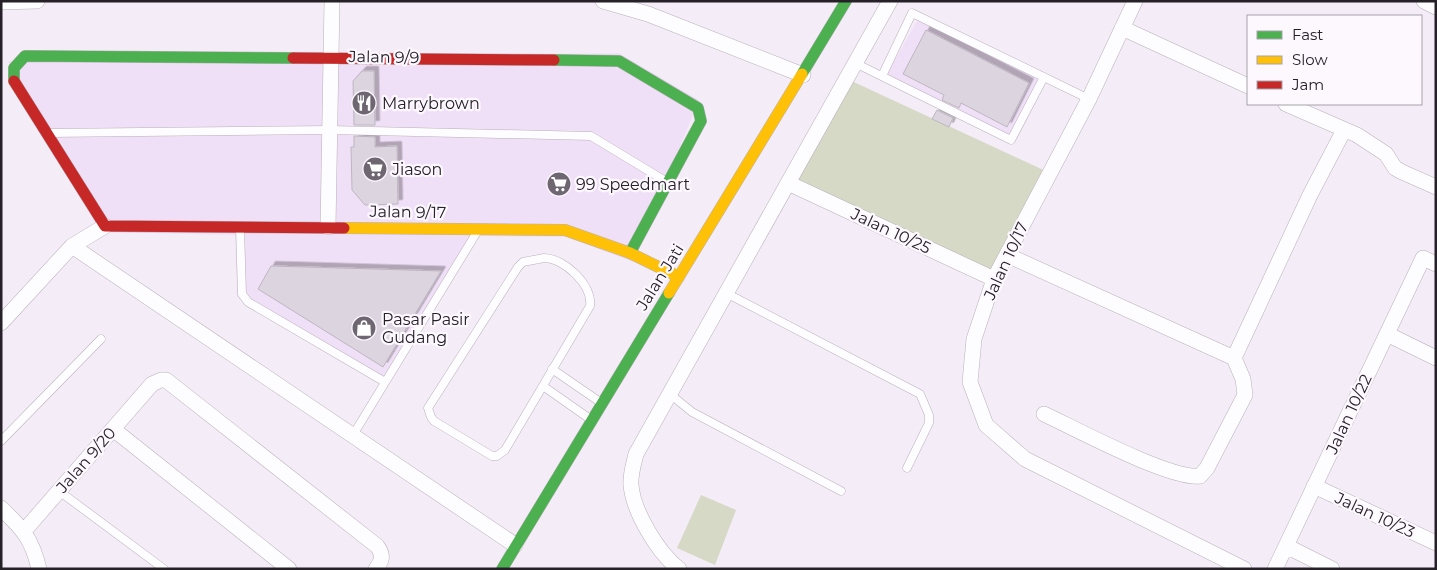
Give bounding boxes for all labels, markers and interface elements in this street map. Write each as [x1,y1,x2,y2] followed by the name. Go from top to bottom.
[1247,15,1422,105] legend
[1292,25,1323,44] text: Fast
[347,47,420,67] street label: Jalan 9/9
[1292,50,1328,69] text: Slow
[1291,75,1324,94] text: Jam
[351,90,377,116] restaurant icon: Marrybrown
[382,94,480,113] place label: Marrybrown
[362,156,388,182] supermarket icon: Jiason
[391,160,442,179] place label: Jiason
[546,171,572,197] supermarket icon: 99 Speedmart
[576,175,691,194] place label: 99 Speedmart
[368,202,447,222] street label: Jalan 9/17
[847,204,934,258] street label: Jalan 10/25
[979,219,1032,304] street label: Jalan 10/17
[632,240,688,314] street label: Jalan Jati
[382,310,470,347] place label: Pasar Pasir Gudang
[351,315,377,341] shop icon: Pasar Pasir Gudang
[1322,371,1376,458] street label: Jalan 10/22
[52,423,120,497] street label: Jalan 9/20
[1331,488,1418,542] street label: Jalan 10/23

